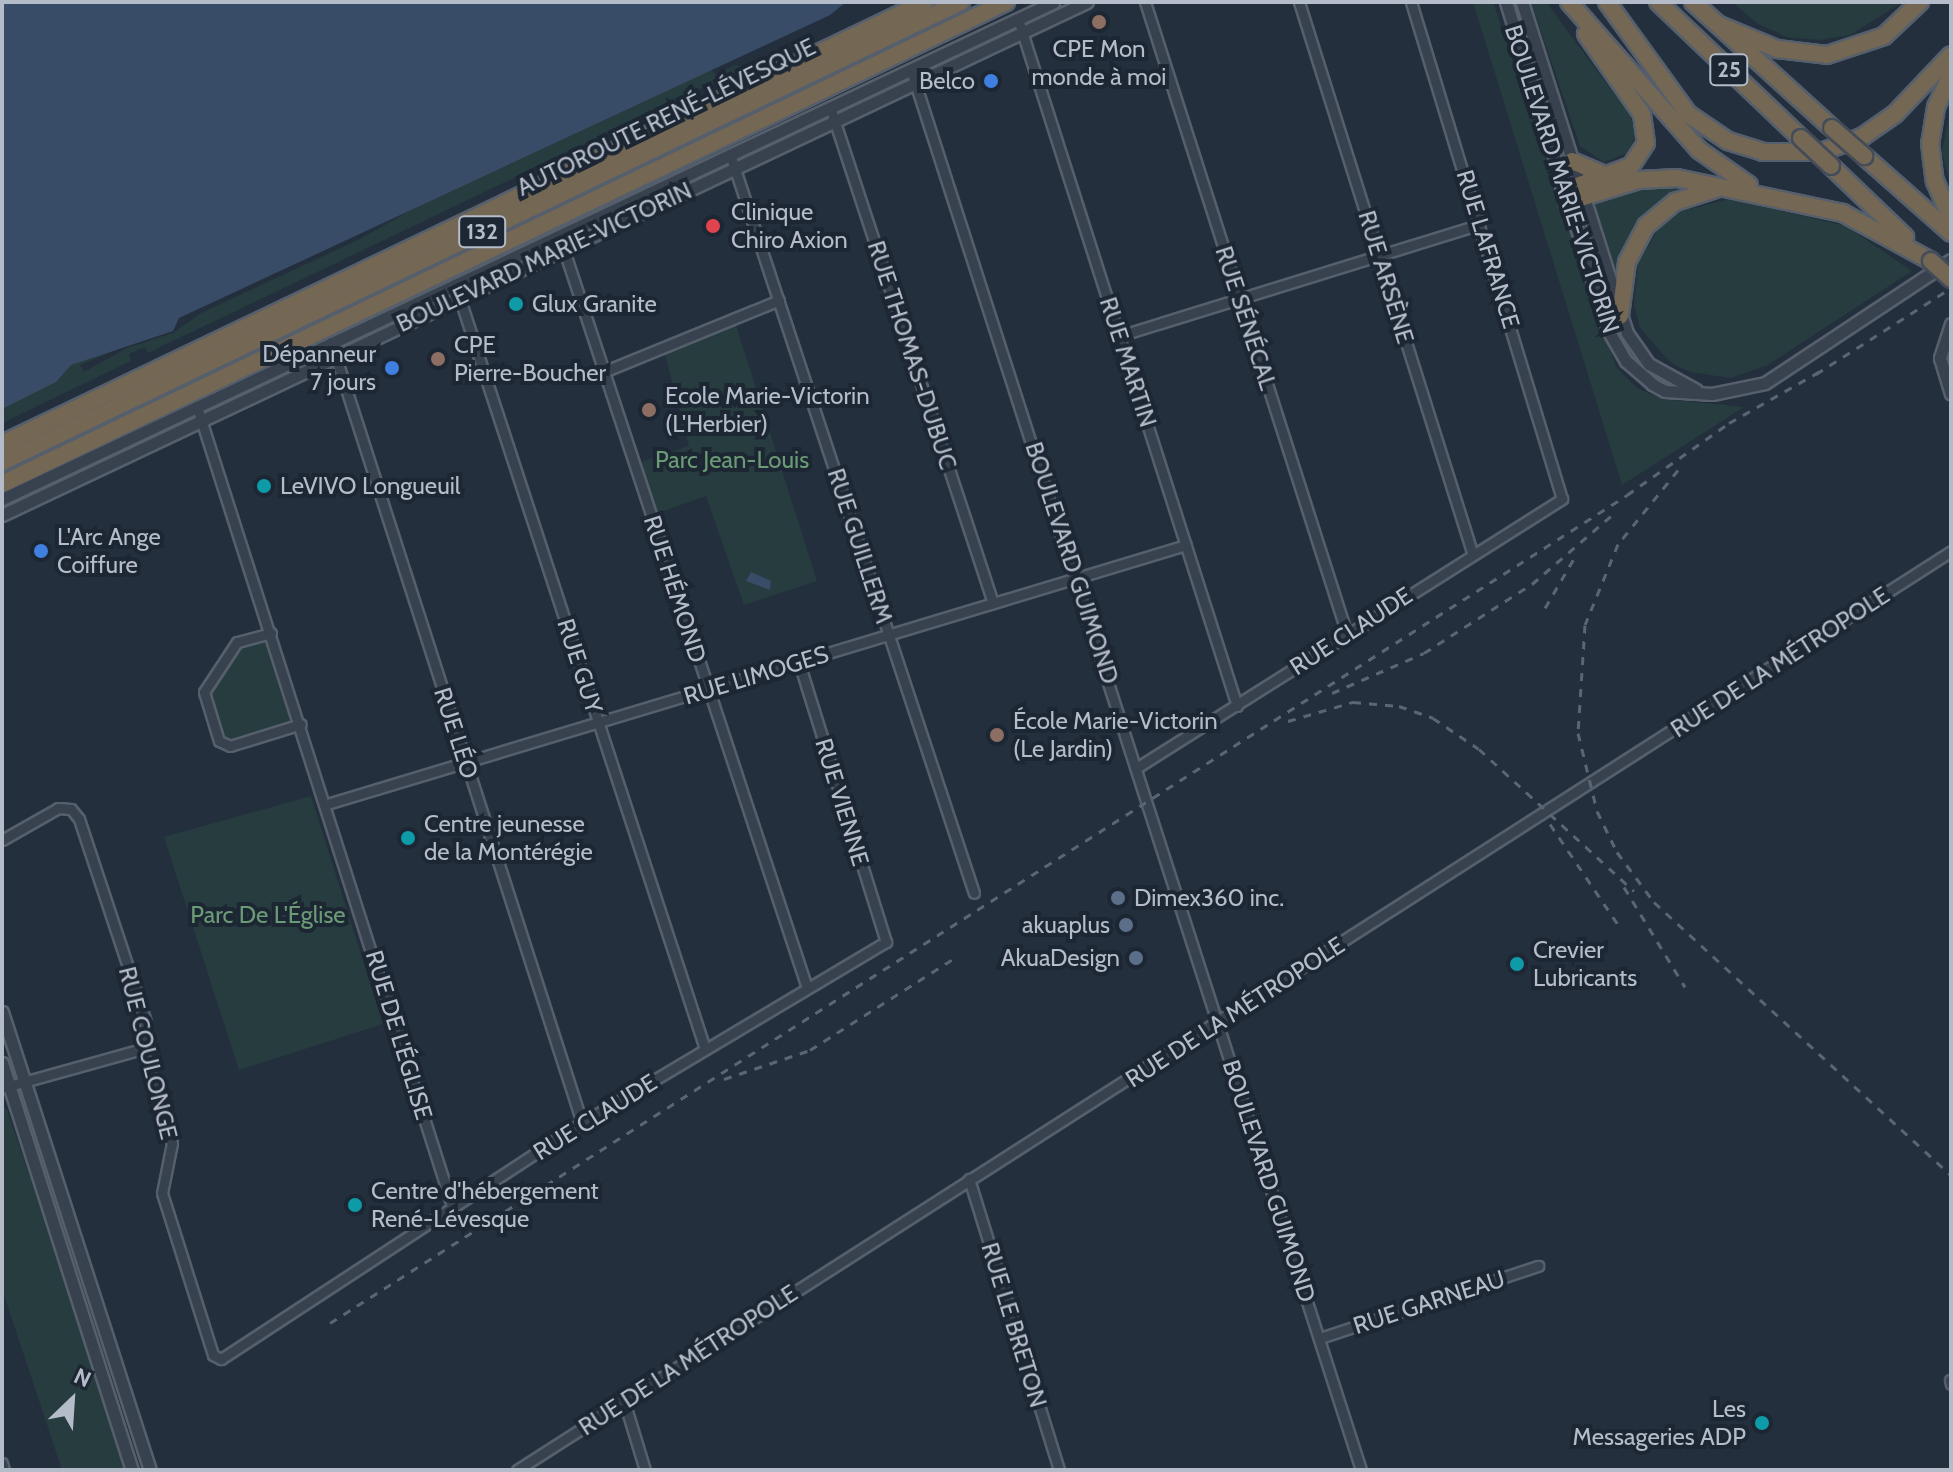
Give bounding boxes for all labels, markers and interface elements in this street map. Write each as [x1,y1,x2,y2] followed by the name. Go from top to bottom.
[1090,13,1108,31] marker: CPE Mon monde à moi
[1498,21,1626,337] street label: BOULEVARD MARIE-VICTORIN
[512,32,820,202] street label: AUTOROUTE RENÉ-LÉVESQUE
[1032,35,1166,91] place label: CPE Mon monde à moi
[1709,52,1749,88] road number: 25
[919,67,975,95] place label: Belco
[982,72,1000,90] marker: Belco
[1450,166,1526,332] street label: RUE LAFRANCE
[392,176,696,338] street label: BOULEVARD MARIE-VICTORIN
[731,198,848,254] place label: Clinique Chiro Axion
[1352,207,1420,347] street label: RUE ARSÈNE
[458,214,506,250] road number: 132
[702,215,724,237] marker: Clinique Chiro Axion
[861,237,963,473] street label: RUE THOMAS-DUBUC
[1209,243,1283,393] street label: RUE SÉNÉCAL
[532,290,657,318] place label: Glux Granite
[1093,293,1163,431] street label: RUE MARTIN
[507,295,525,313] marker: Glux Granite
[454,331,606,387] place label: CPE Pierre-Boucher
[262,340,376,396] place label: Dépanneur 7 jours
[429,350,447,368] marker: CPE Pierre-Boucher
[383,359,401,377] marker: Dépanneur 7 jours
[665,382,870,438] place label: Ecole Marie-Victorin (L'Herbier)
[640,401,658,419] marker: Ecole Marie-Victorin (L'Herbier)
[1019,438,1125,688] street label: BOULEVARD GUIMOND
[655,446,809,474] park label: Parc Jean-Louis
[821,465,899,627] street label: RUE GUILLERM
[280,472,460,500] place label: LeVIVO Longueuil
[255,477,273,495] marker: LeVIVO Longueuil
[638,512,712,666] street label: RUE HÉMOND
[57,523,161,579] place label: L'Arc Ange Coiffure
[32,542,50,560] marker: L'Arc Ange Coiffure
[1285,581,1417,681] street label: RUE CLAUDE
[1665,581,1895,743] street label: RUE DE LA MÉTROPOLE
[551,615,609,717] street label: RUE GUY
[680,639,832,711] street label: RUE LIMOGES
[428,684,484,782] street label: RUE LÉO
[1013,707,1218,763] place label: École Marie-Victorin (Le Jardin)
[988,726,1006,744] marker: École Marie-Victorin (Le Jardin)
[809,735,875,869] street label: RUE VIENNE
[424,810,593,866] place label: Centre jeunesse de la Montérégie
[399,829,417,847] marker: Centre jeunesse de la Montérégie
[1134,884,1284,912] place label: Dimex360 inc.
[1109,889,1127,907] marker: Dimex360 inc.
[190,901,346,929] park label: Parc De L'Église
[1022,911,1110,939] place label: akuaplus
[1117,916,1135,934] marker: akuaplus
[1120,931,1350,1093] street label: RUE DE LA MÉTROPOLE
[1533,936,1637,992] place label: Crevier Lubricants
[1001,944,1120,972] place label: AkuaDesign
[360,947,438,1123] street label: RUE DE L'ÉGLISE
[1127,949,1145,967] marker: AkuaDesign
[1508,955,1526,973] marker: Crevier Lubricants
[113,964,183,1142] street label: RUE COULONGE
[1216,1056,1322,1306] street label: BOULEVARD GUIMOND
[528,1068,662,1166] street label: RUE CLAUDE
[371,1177,599,1233] place label: Centre d'hébergement René-Lévesque
[346,1196,364,1214] marker: Centre d'hébergement René-Lévesque
[975,1239,1053,1411] street label: RUE LE BRETON
[1349,1264,1509,1340] street label: RUE GARNEAU
[573,1279,803,1441] street label: RUE DE LA MÉTROPOLE
[32,1360,112,1440] north arrow
[70,1362,95,1393] text: N
[1573,1395,1746,1451] place label: Les Messageries ADP
[1753,1414,1771,1432] marker: Les Messageries ADP

